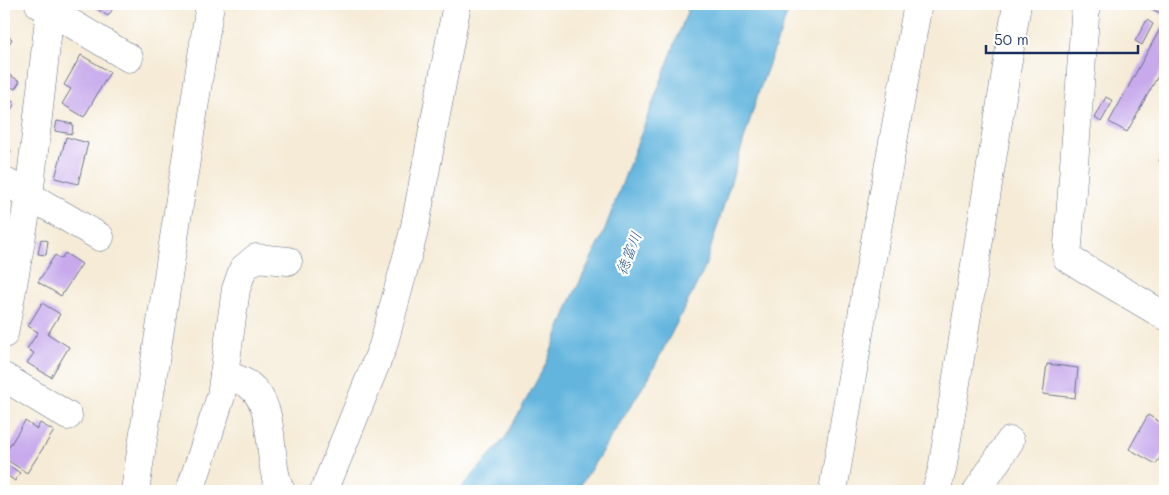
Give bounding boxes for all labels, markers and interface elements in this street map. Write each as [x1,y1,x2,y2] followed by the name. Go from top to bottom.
[986,22,1139,54] scale bar
[994,29,1029,49] text: 50 m
[610,228,646,278] water label: 徳富川

